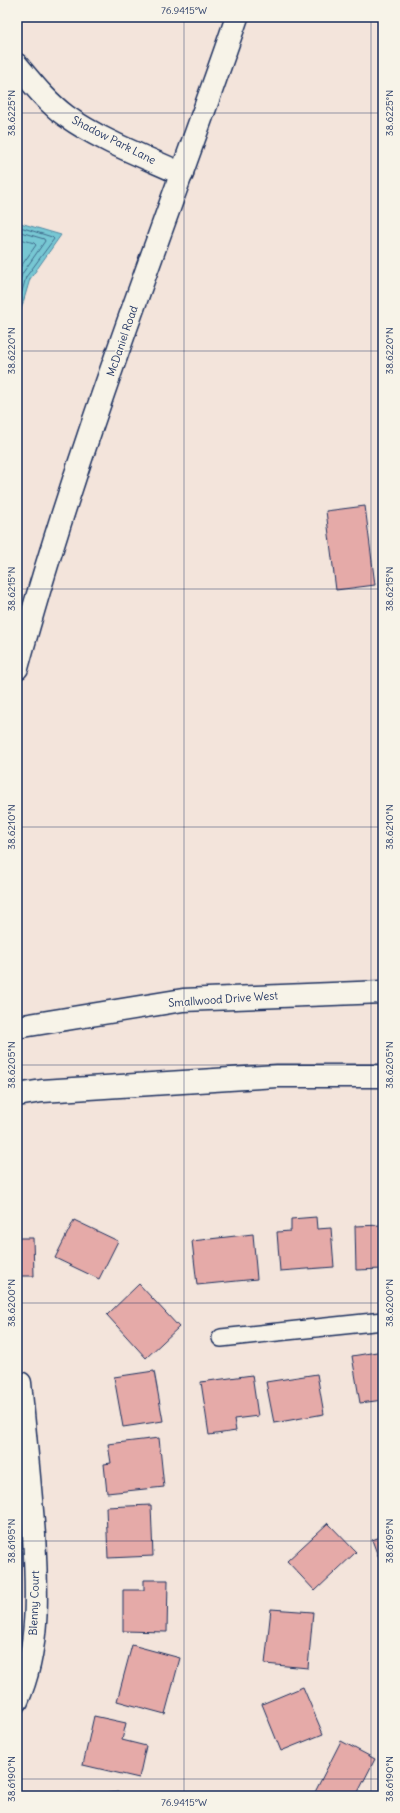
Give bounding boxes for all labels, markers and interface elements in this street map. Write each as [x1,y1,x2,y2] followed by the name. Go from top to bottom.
[161,4,207,17] text: 76.9415°W
[5,90,18,136] text: 38.6225°N
[383,90,396,136] text: 38.6225°N
[70,113,158,167] street label: Shadow Park Lane
[103,303,141,378] street label: McDaniel Road
[5,327,18,375] text: 38.6220°N
[383,327,396,375] text: 38.6220°N
[5,567,18,611] text: 38.6215°N
[383,567,396,611] text: 38.6215°N
[5,804,18,850] text: 38.6210°N
[383,804,396,850] text: 38.6210°N
[168,988,279,1010] street label: Smallwood Drive West
[5,1041,18,1089] text: 38.6205°N
[383,1041,396,1089] text: 38.6205°N
[5,1279,18,1327] text: 38.6200°N
[383,1279,396,1327] text: 38.6200°N
[5,1519,18,1564] text: 38.6195°N
[383,1519,396,1564] text: 38.6195°N
[26,1570,42,1636] street label: Blenny Court
[5,1756,18,1802] text: 38.6190°N
[383,1756,396,1802] text: 38.6190°N
[161,1796,207,1809] text: 76.9415°W

